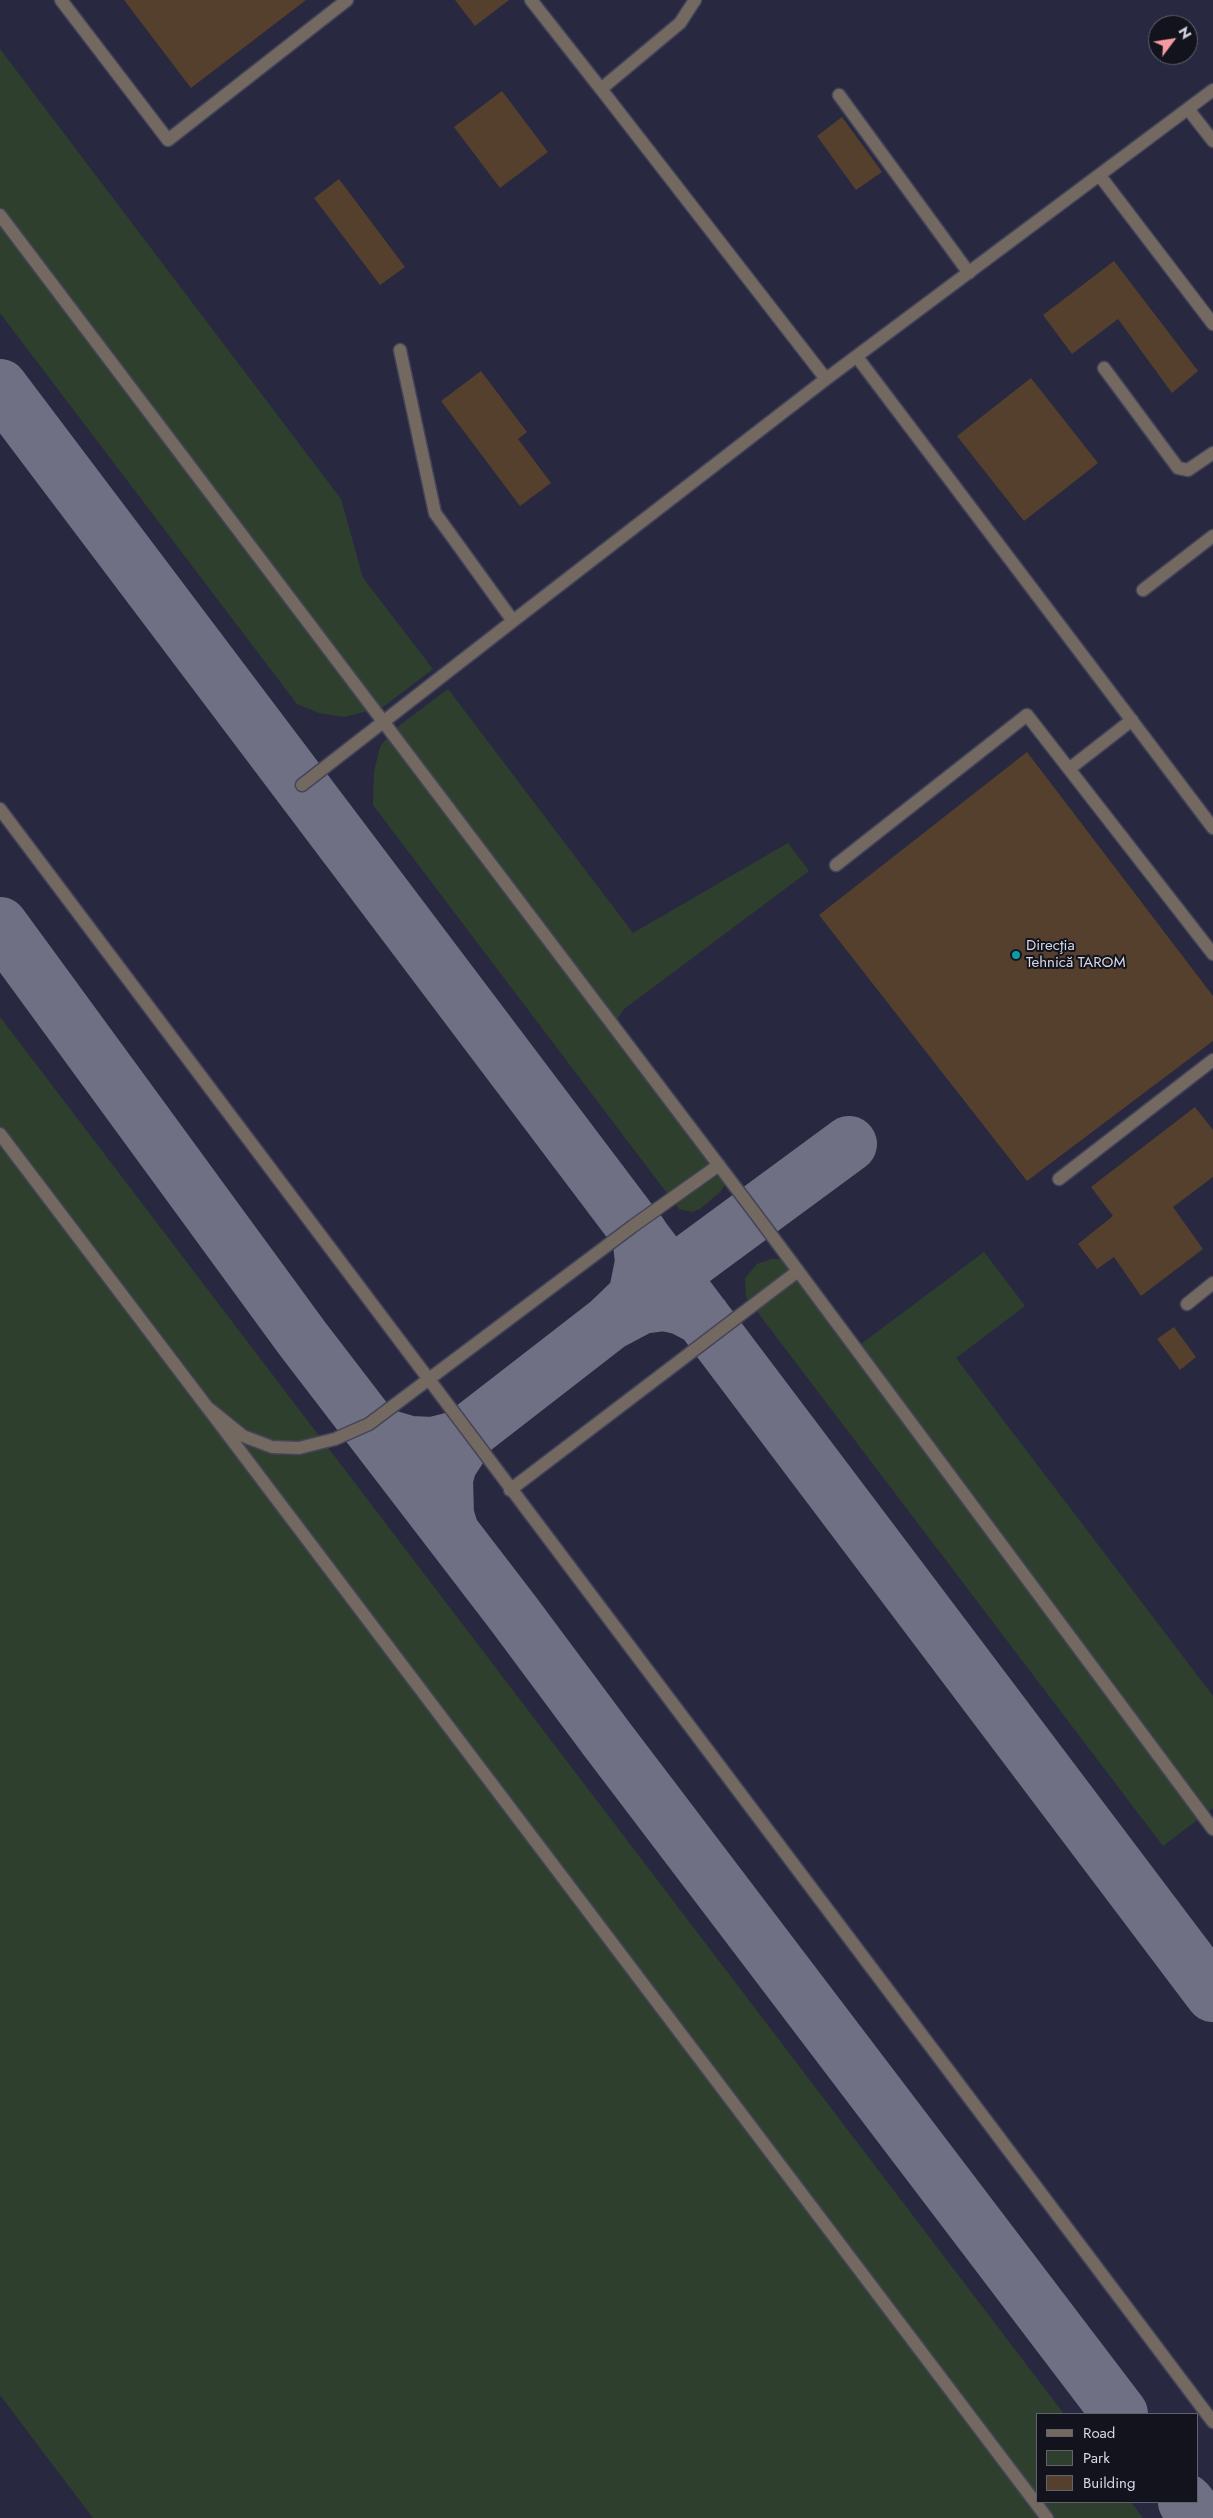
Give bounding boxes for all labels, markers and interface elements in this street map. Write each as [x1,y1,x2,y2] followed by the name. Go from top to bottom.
[1148,15,1198,65] north arrow
[1174,23,1196,43] text: N
[1026,937,1126,972] place label: Direcţia Tehnică TAROM
[1010,949,1022,961] marker: Direcţia Tehnică TAROM
[1036,2413,1198,2503] legend
[1083,2422,1115,2444] text: Road
[1083,2447,1110,2469] text: Park
[1083,2472,1135,2494] text: Building

